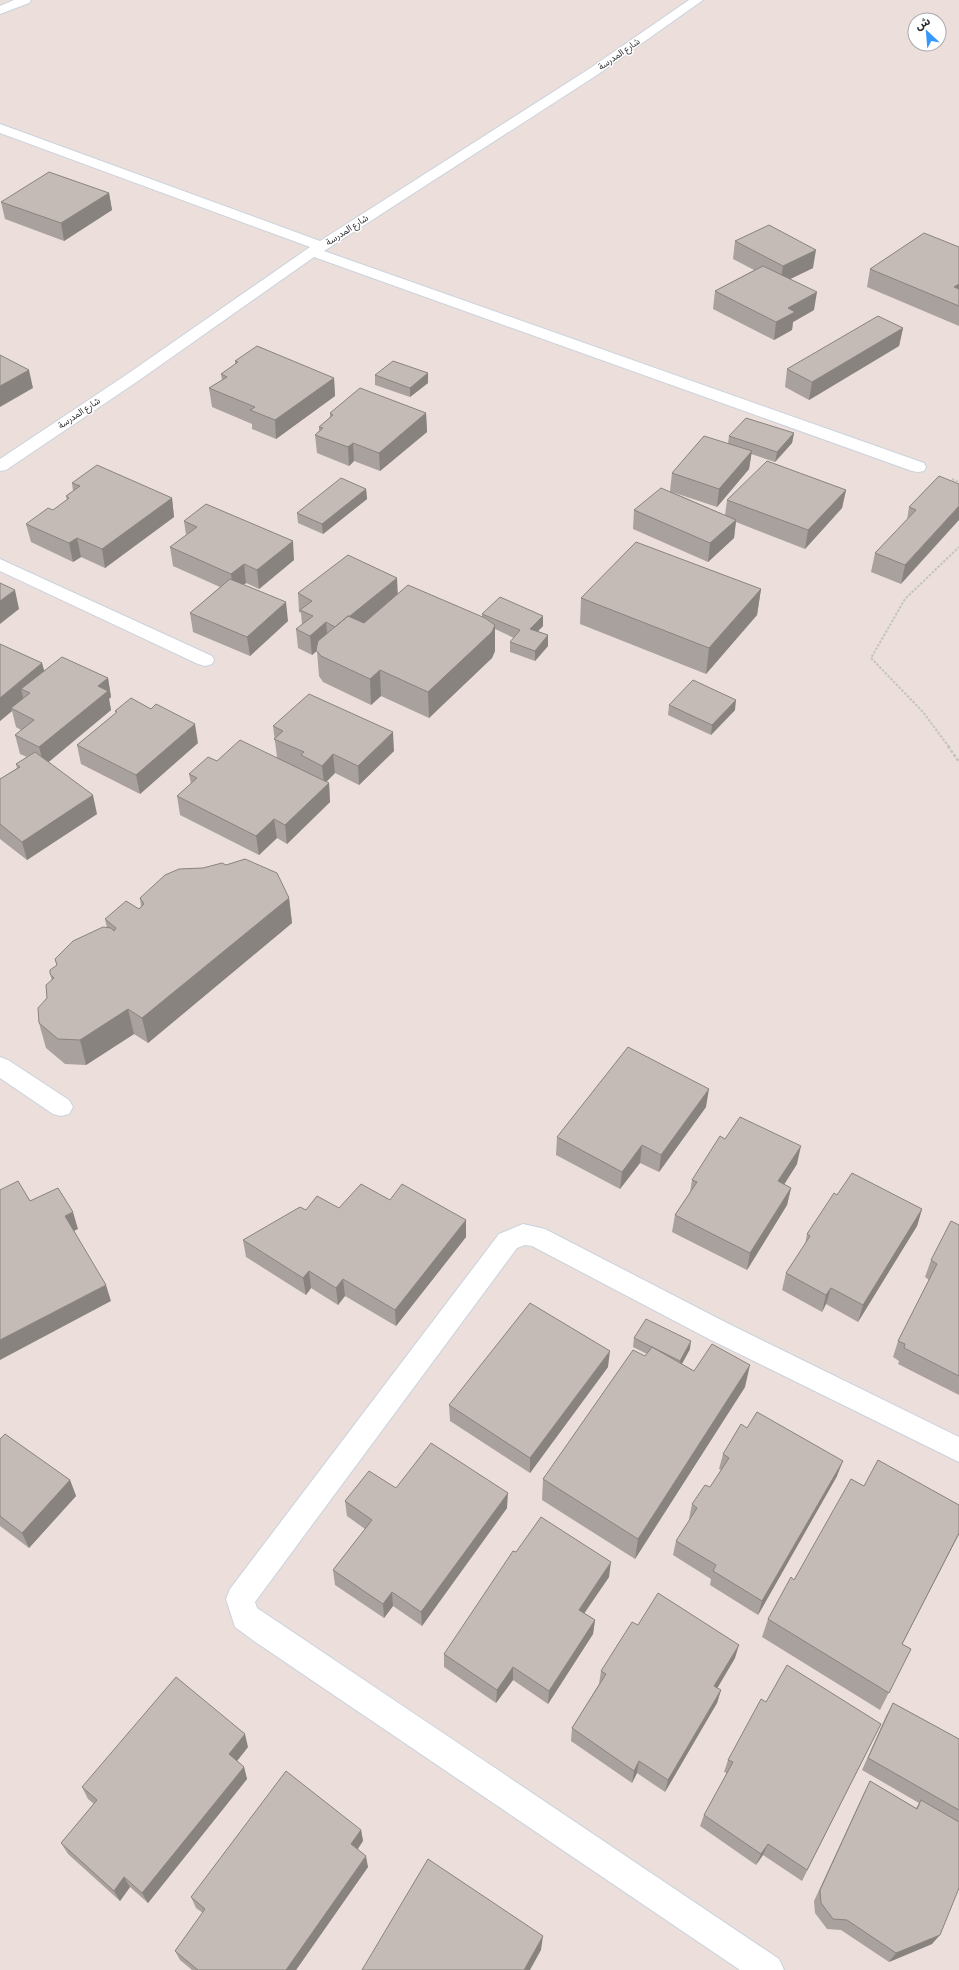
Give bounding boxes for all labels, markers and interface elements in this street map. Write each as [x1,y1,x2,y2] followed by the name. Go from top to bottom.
[907,12,947,52] north arrow
[913,13,932,33] text: ش
[596,35,643,74] street label: شارع المدرسة
[323,212,371,249] street label: شارع المدرسة
[56,394,103,432] street label: شارع المدرسة

